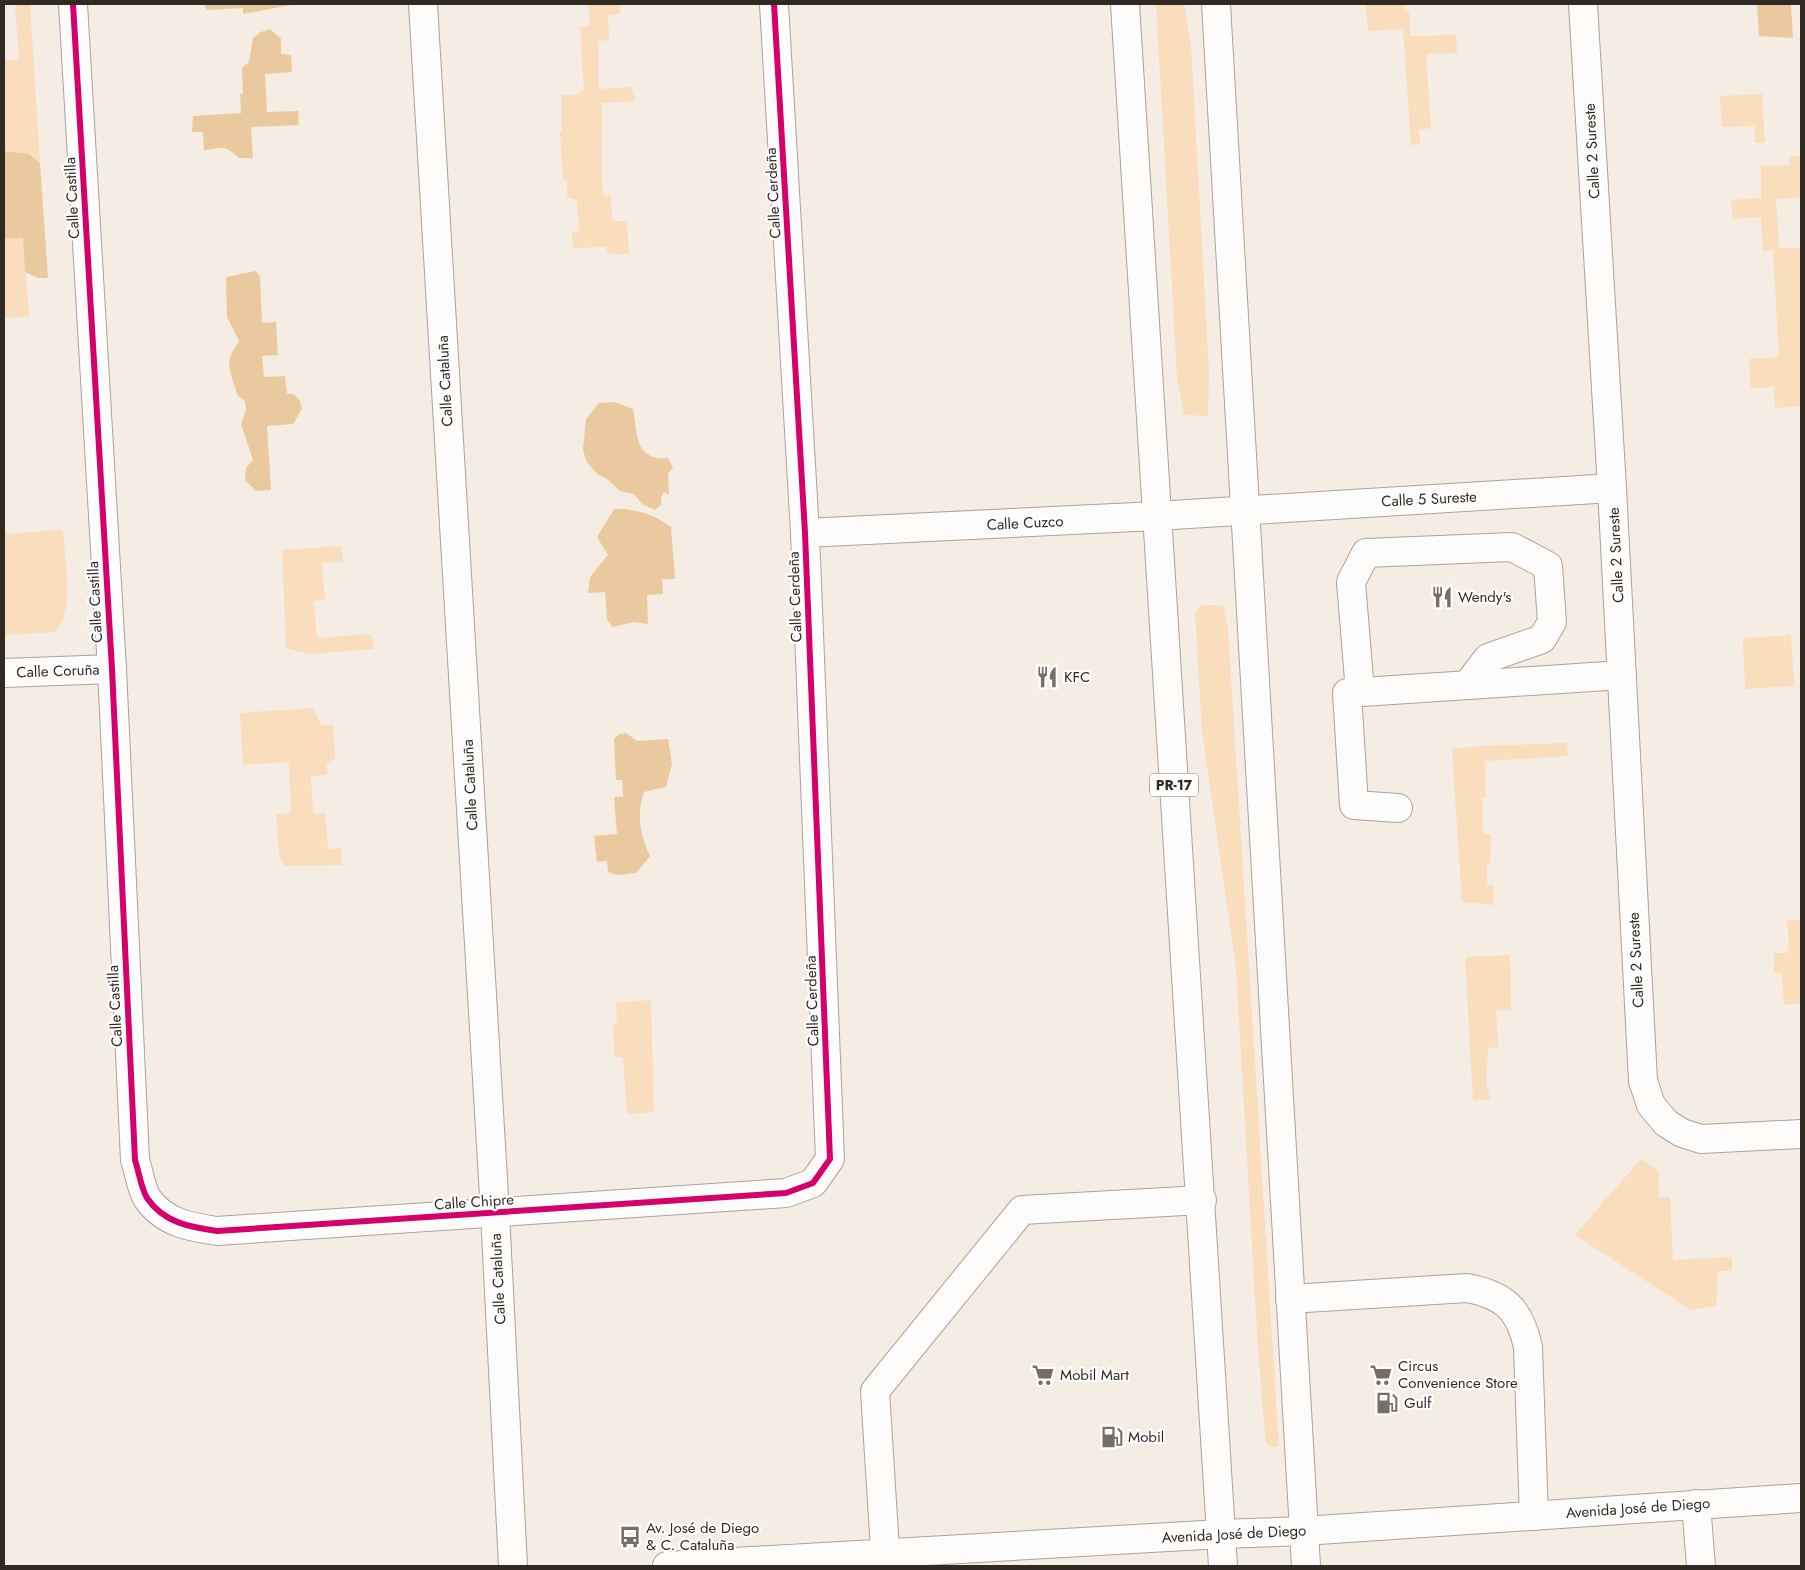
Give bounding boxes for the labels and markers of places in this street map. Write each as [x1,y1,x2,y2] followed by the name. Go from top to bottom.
[1429,584,1455,610] restaurant icon: Wendy's
[1458,586,1511,608] place label: Wendy's
[1034,664,1060,690] restaurant icon: KFC
[1064,666,1090,688] place label: KFC
[1398,1355,1518,1394] place label: Circus Convenience Store
[1030,1362,1056,1388] supermarket icon: Mobil Mart
[1368,1362,1394,1388] supermarket icon: Circus Convenience Store
[1060,1364,1129,1386] place label: Mobil Mart
[1374,1390,1400,1416] fuel station icon: Gulf
[1404,1392,1432,1414] place label: Gulf
[1099,1424,1125,1450] fuel station icon: Mobil
[1128,1426,1164,1448] place label: Mobil
[646,1517,759,1556] place label: Av. José de Diego & C. Cataluña
[617,1524,643,1550] bus stop icon: Av. José de Diego & C. Cataluña

